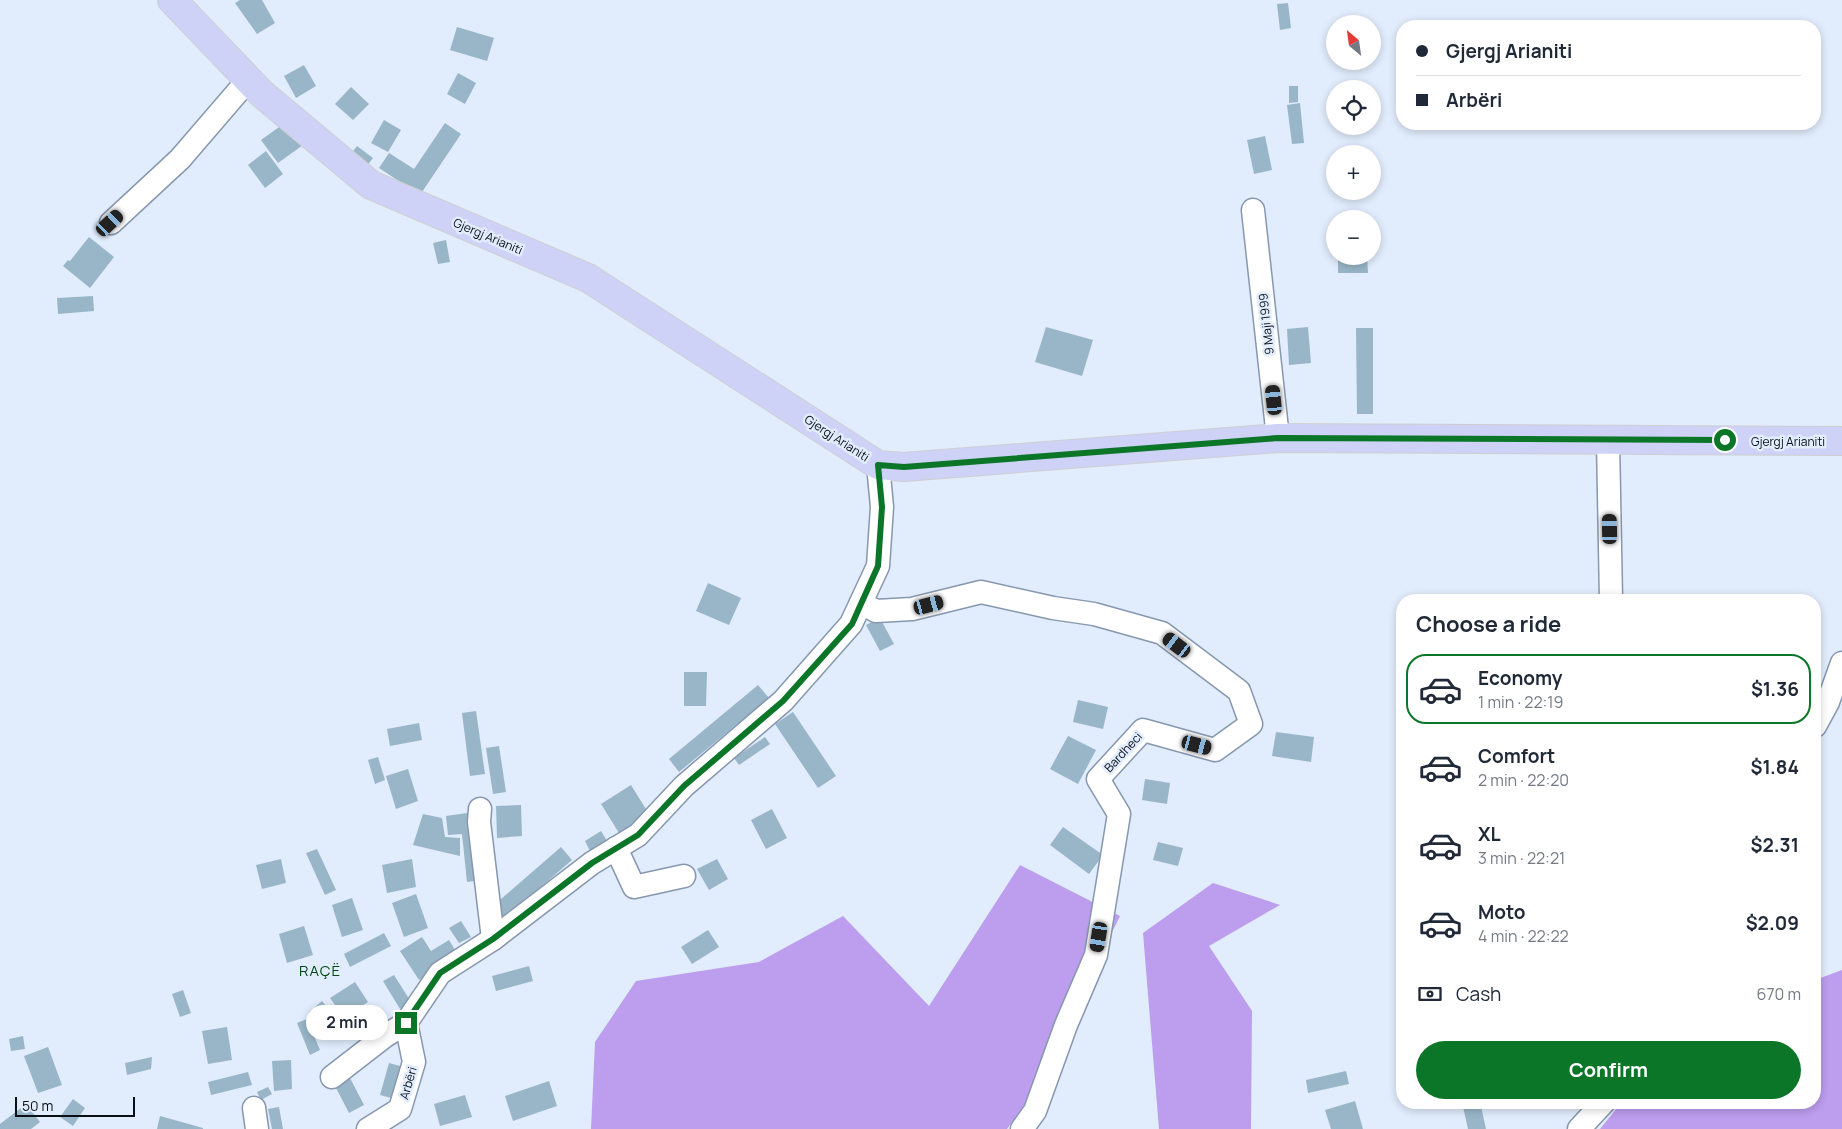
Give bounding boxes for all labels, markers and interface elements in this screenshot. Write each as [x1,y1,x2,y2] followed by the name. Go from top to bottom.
[1326,15,1381,70] north arrow
[1326,15,1381,265] map controls
[1446,38,1572,64] text: Gjergj Arianiti
[1326,80,1381,135] button: locate
[1446,87,1502,113] text: Arbëri
[1326,145,1381,200] button: +
[93,207,126,239] car
[1326,210,1381,265] button: −
[451,214,525,258] street label: Gjergj Arianiti
[1254,292,1278,356] street label: 9 Maji 1999
[1264,384,1283,416] car
[801,411,873,465] street label: Gjergj Arianiti
[1714,429,1736,451] route start
[1751,433,1825,450] street label: Gjergj Arianiti
[1602,514,1617,544] car
[912,594,945,616] car
[1416,609,1561,639] text: Choose a ride
[1160,630,1193,660] car
[1478,665,1562,691] text: Economy
[1418,667,1463,712] icon: car
[1751,676,1799,702] text: $1.36
[1478,691,1563,713] text: 1 min · 22:19
[1100,728,1146,776] street label: Bardheci
[1180,734,1213,756] car
[1478,743,1555,769] text: Comfort
[1418,745,1463,790] icon: car
[1751,754,1799,780] text: $1.84
[1478,769,1569,791] text: 2 min · 22:20
[1478,821,1501,847] text: XL
[1418,823,1463,868] icon: car
[1751,832,1799,858] text: $2.31
[1478,847,1565,869] text: 3 min · 22:21
[1478,899,1525,925] text: Moto
[1418,901,1463,946] icon: car
[1746,910,1799,936] text: $2.09
[1089,921,1108,953] car
[1478,925,1569,947] text: 4 min · 22:22
[299,960,341,981] district label: RAÇË
[1416,980,1444,1008] icon: cash
[1456,981,1501,1007] text: Cash
[1757,983,1801,1005] text: 670 m
[306,1006,388,1040] callout: 2 min
[326,1011,368,1033] text: 2 min
[395,1012,417,1034] route end
[1416,1041,1801,1099] button: Confirm
[395,1065,421,1101] street label: Arbëri
[15,1094,135,1117] scale bar
[22,1096,53,1115] text: 50 m

